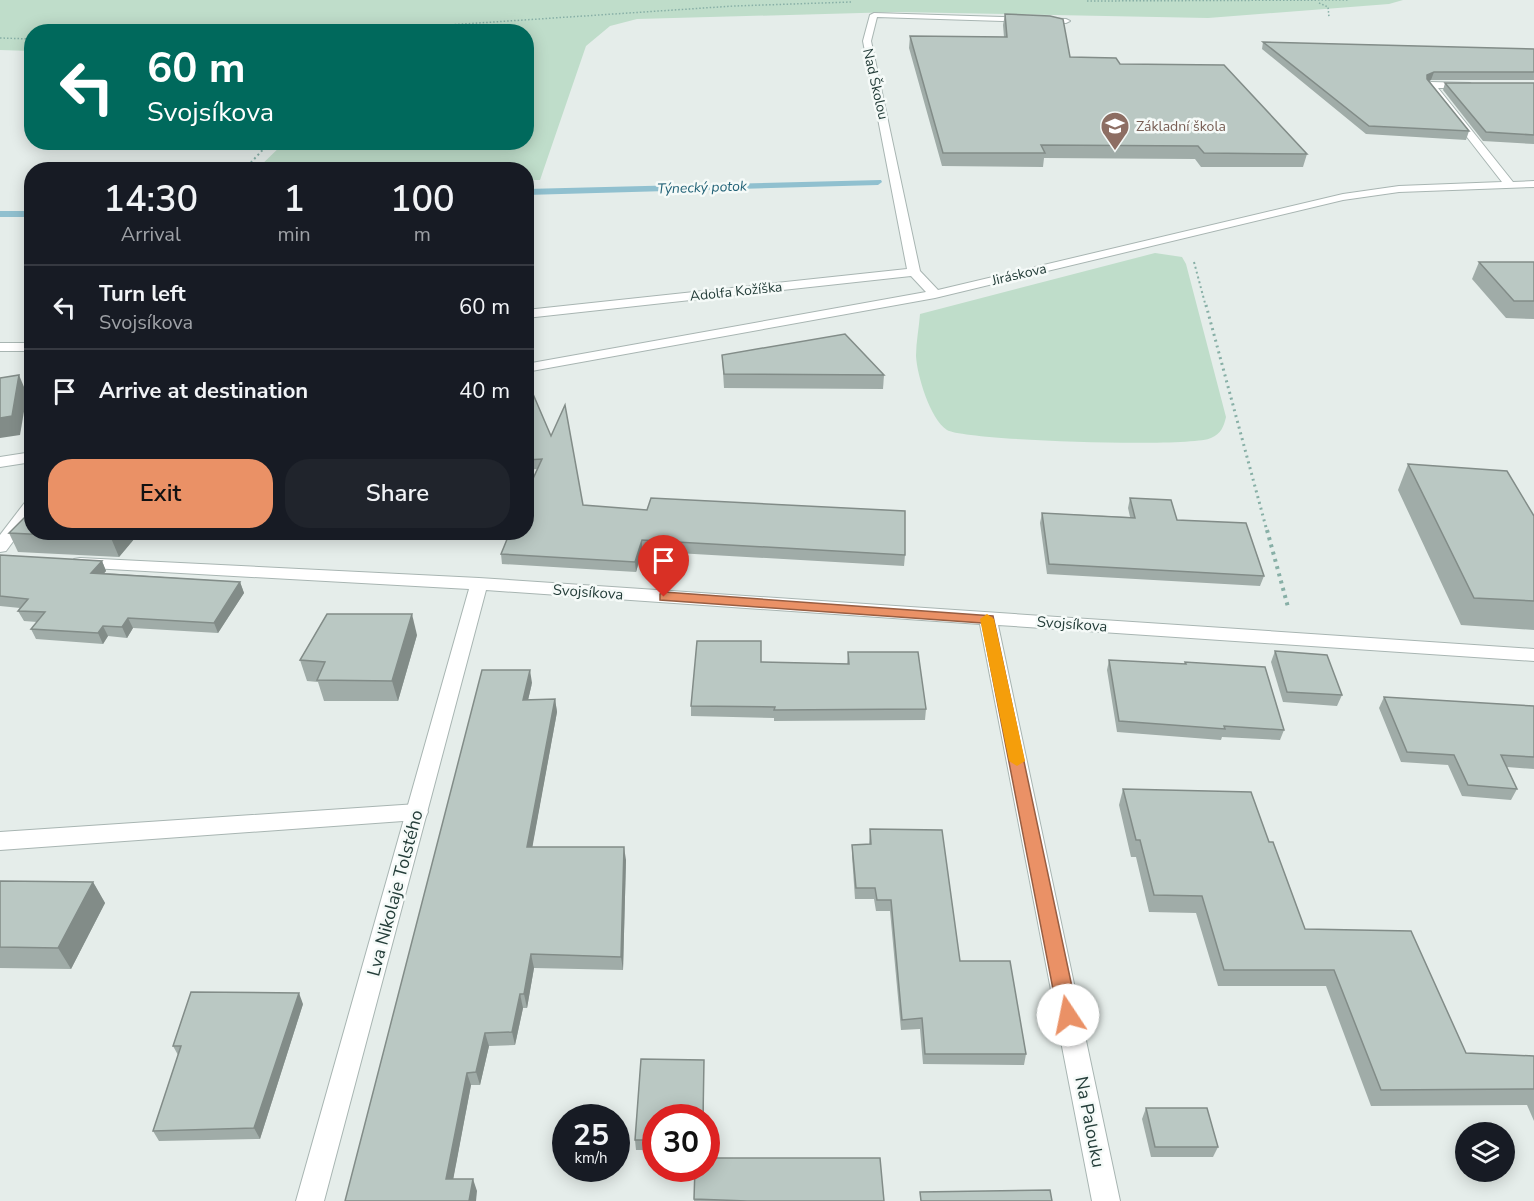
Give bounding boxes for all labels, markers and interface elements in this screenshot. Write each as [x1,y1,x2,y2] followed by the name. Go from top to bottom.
[147,40,246,97] text: 60 m
[858,47,893,122] street label: Nad Školou
[48,48,126,126] icon: left
[147,94,274,131] text: Svojsíkova
[1099,110,1131,152] school or university icon: Základní škola
[1136,117,1226,136] place label: Základní škola
[103,175,198,224] text: 14:30
[283,175,305,224] text: 1
[390,175,455,224] text: 100
[657,176,748,199] water label: Týnecký potok
[121,221,181,248] text: Arrival
[278,221,311,248] text: min
[414,221,431,248] text: m
[989,259,1048,290] street label: Jiráskova
[689,277,783,306] street label: Adolfa Kožíška
[99,279,186,309] text: Turn left
[48,291,81,324] icon: left
[459,292,510,322] text: 60 m
[99,309,193,336] text: Svojsíkova
[48,375,81,408] icon: arrive
[99,376,308,406] text: Arrive at destination
[459,376,510,406] text: 40 m
[48,459,273,528] button: Exit
[285,459,510,528] button: Share
[638,535,689,597] pin
[647,544,680,577] icon: arrive
[552,580,624,604] street label: Svojsíkova
[1036,612,1108,636] street label: Svojsíkova
[361,807,429,979] street label: Lva Nikolaje Tolstého
[1036,983,1100,1047] position arrow
[1069,1074,1111,1170] street label: Na Palouku
[642,1104,720,1182] speed limit sign: 30
[573,1115,609,1156] text: 25
[1455,1122,1515,1182] map controls
[1455,1122,1515,1182] button: layers
[574,1148,608,1168] text: km/h

